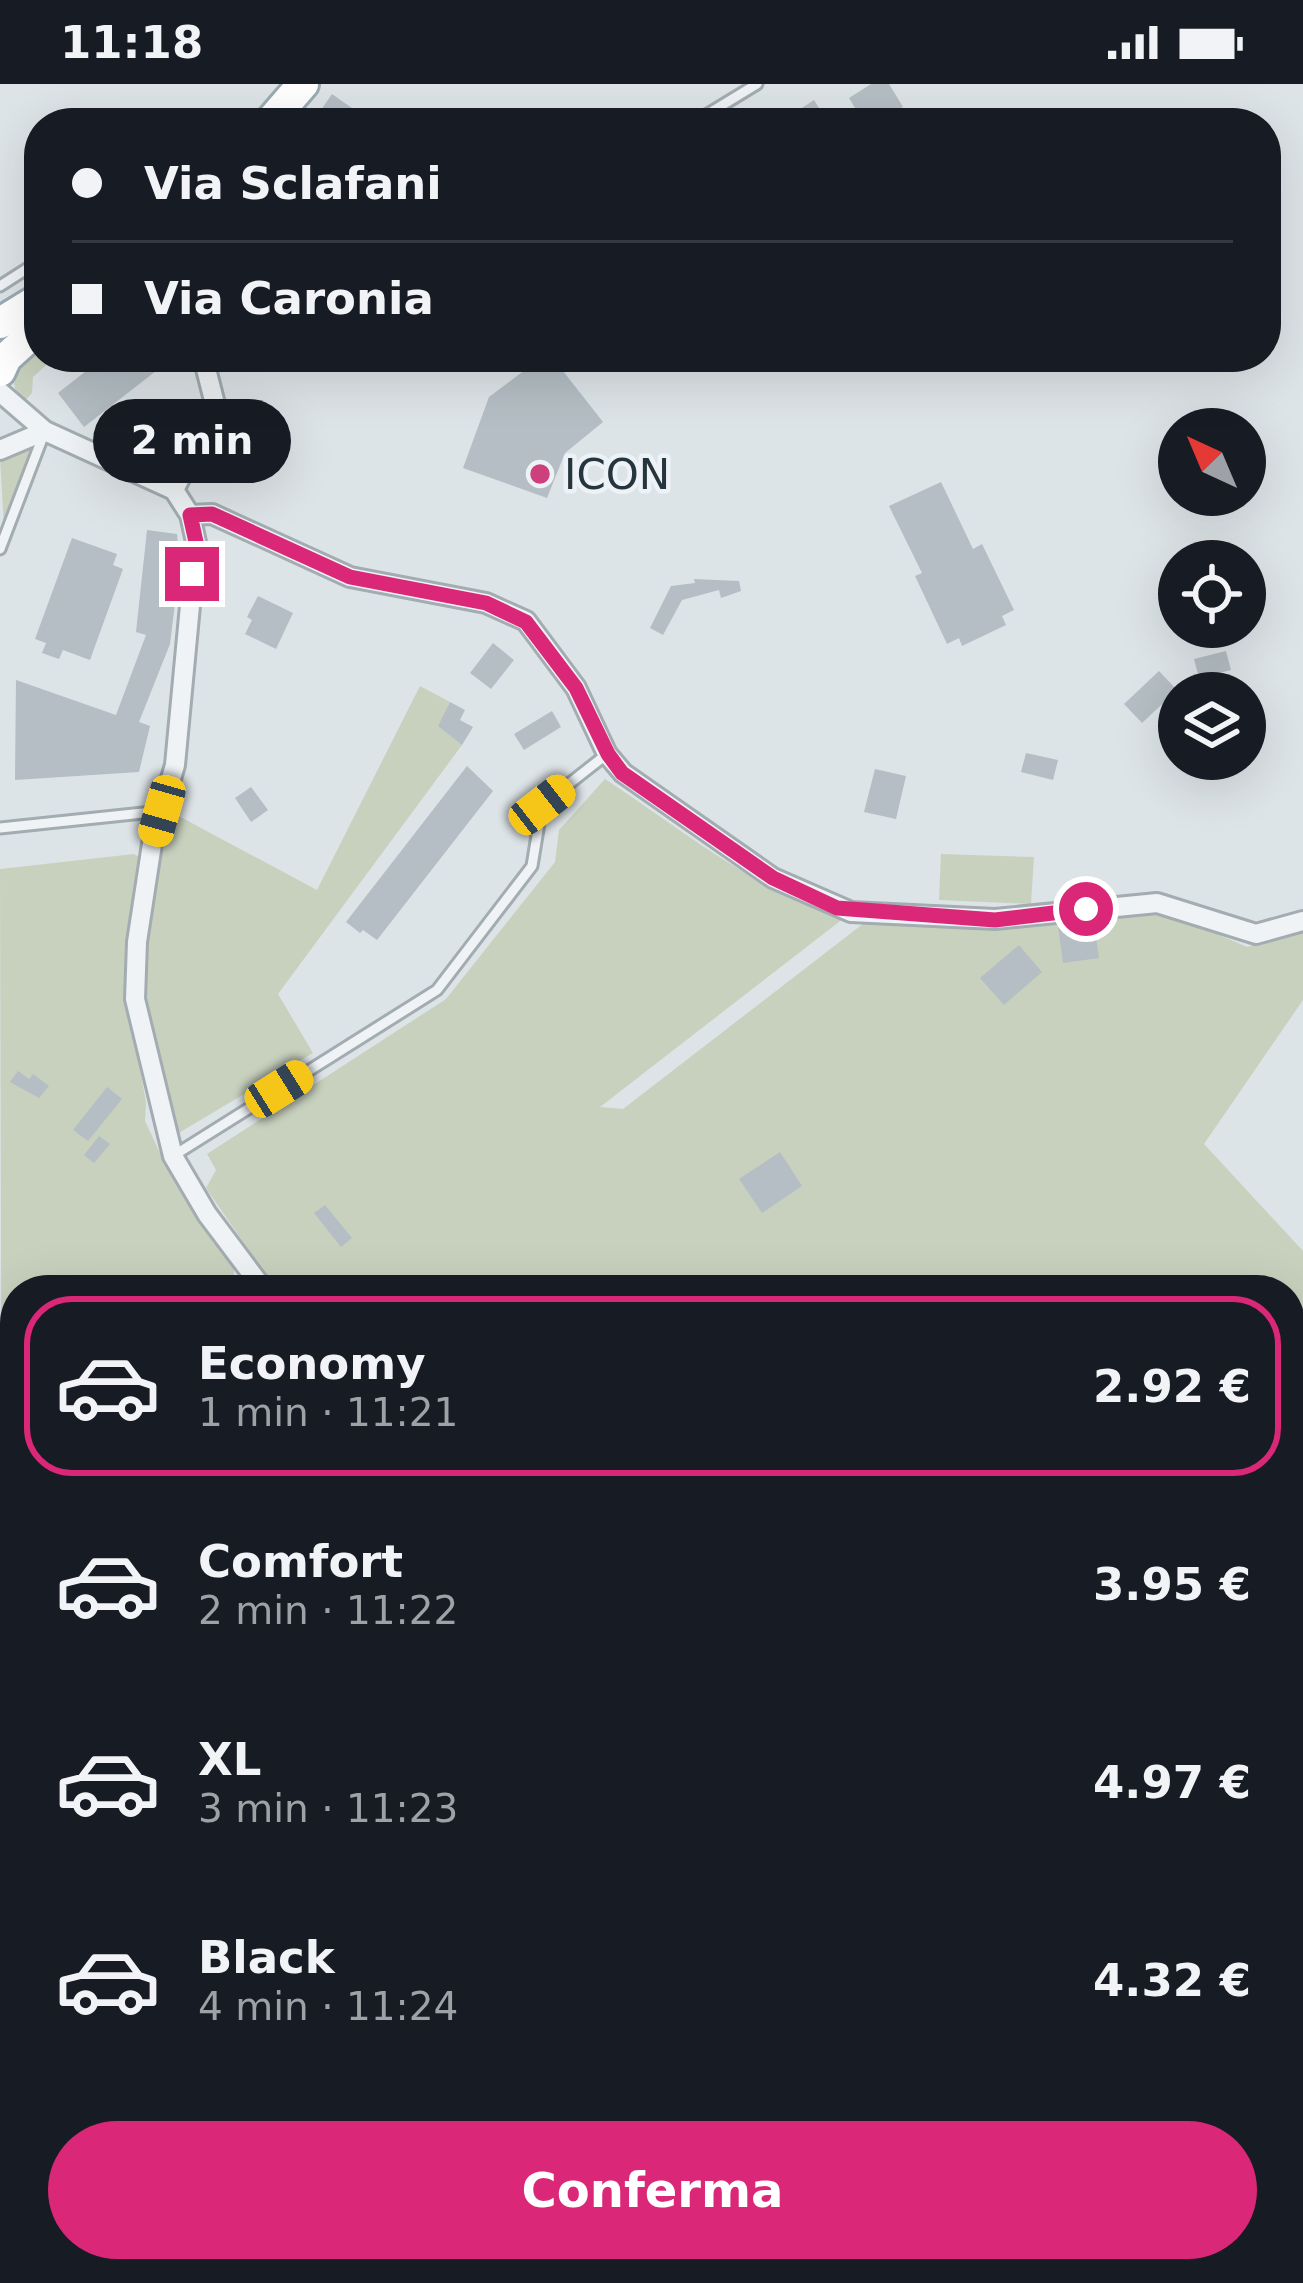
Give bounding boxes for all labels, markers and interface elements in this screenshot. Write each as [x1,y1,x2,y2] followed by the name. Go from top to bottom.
[60,16,203,69] text: 11:18
[144,157,442,210] text: Via Sclafani
[144,272,434,325] text: Via Caronia
[93,400,291,484] callout: 2 min
[1158,408,1266,516] north arrow
[1158,408,1266,780] map controls
[131,418,253,463] text: 2 min
[564,450,670,499] place label: ICON
[527,461,553,487] marker: ICON
[1158,540,1266,648] button: locate
[165,547,219,601] route end
[1158,672,1266,780] button: layers
[503,769,581,841] car
[135,771,189,851] car
[1059,882,1113,936] route start
[239,1055,319,1123] car
[54,1332,162,1440] icon: car
[198,1337,426,1390] text: Economy
[1093,1360,1251,1413] text: 2.92 €
[198,1390,458,1435] text: 1 min · 11:21
[54,1530,162,1638] icon: car
[198,1535,403,1588] text: Comfort
[1093,1558,1251,1611] text: 3.95 €
[198,1588,458,1633] text: 2 min · 11:22
[54,1728,162,1836] icon: car
[198,1733,261,1786] text: XL
[1093,1756,1251,1809] text: 4.97 €
[198,1786,458,1831] text: 3 min · 11:23
[54,1926,162,2034] icon: car
[198,1931,335,1984] text: Black
[1093,1954,1251,2007] text: 4.32 €
[198,1984,458,2029] text: 4 min · 11:24
[48,2121,1257,2259] button: Conferma

